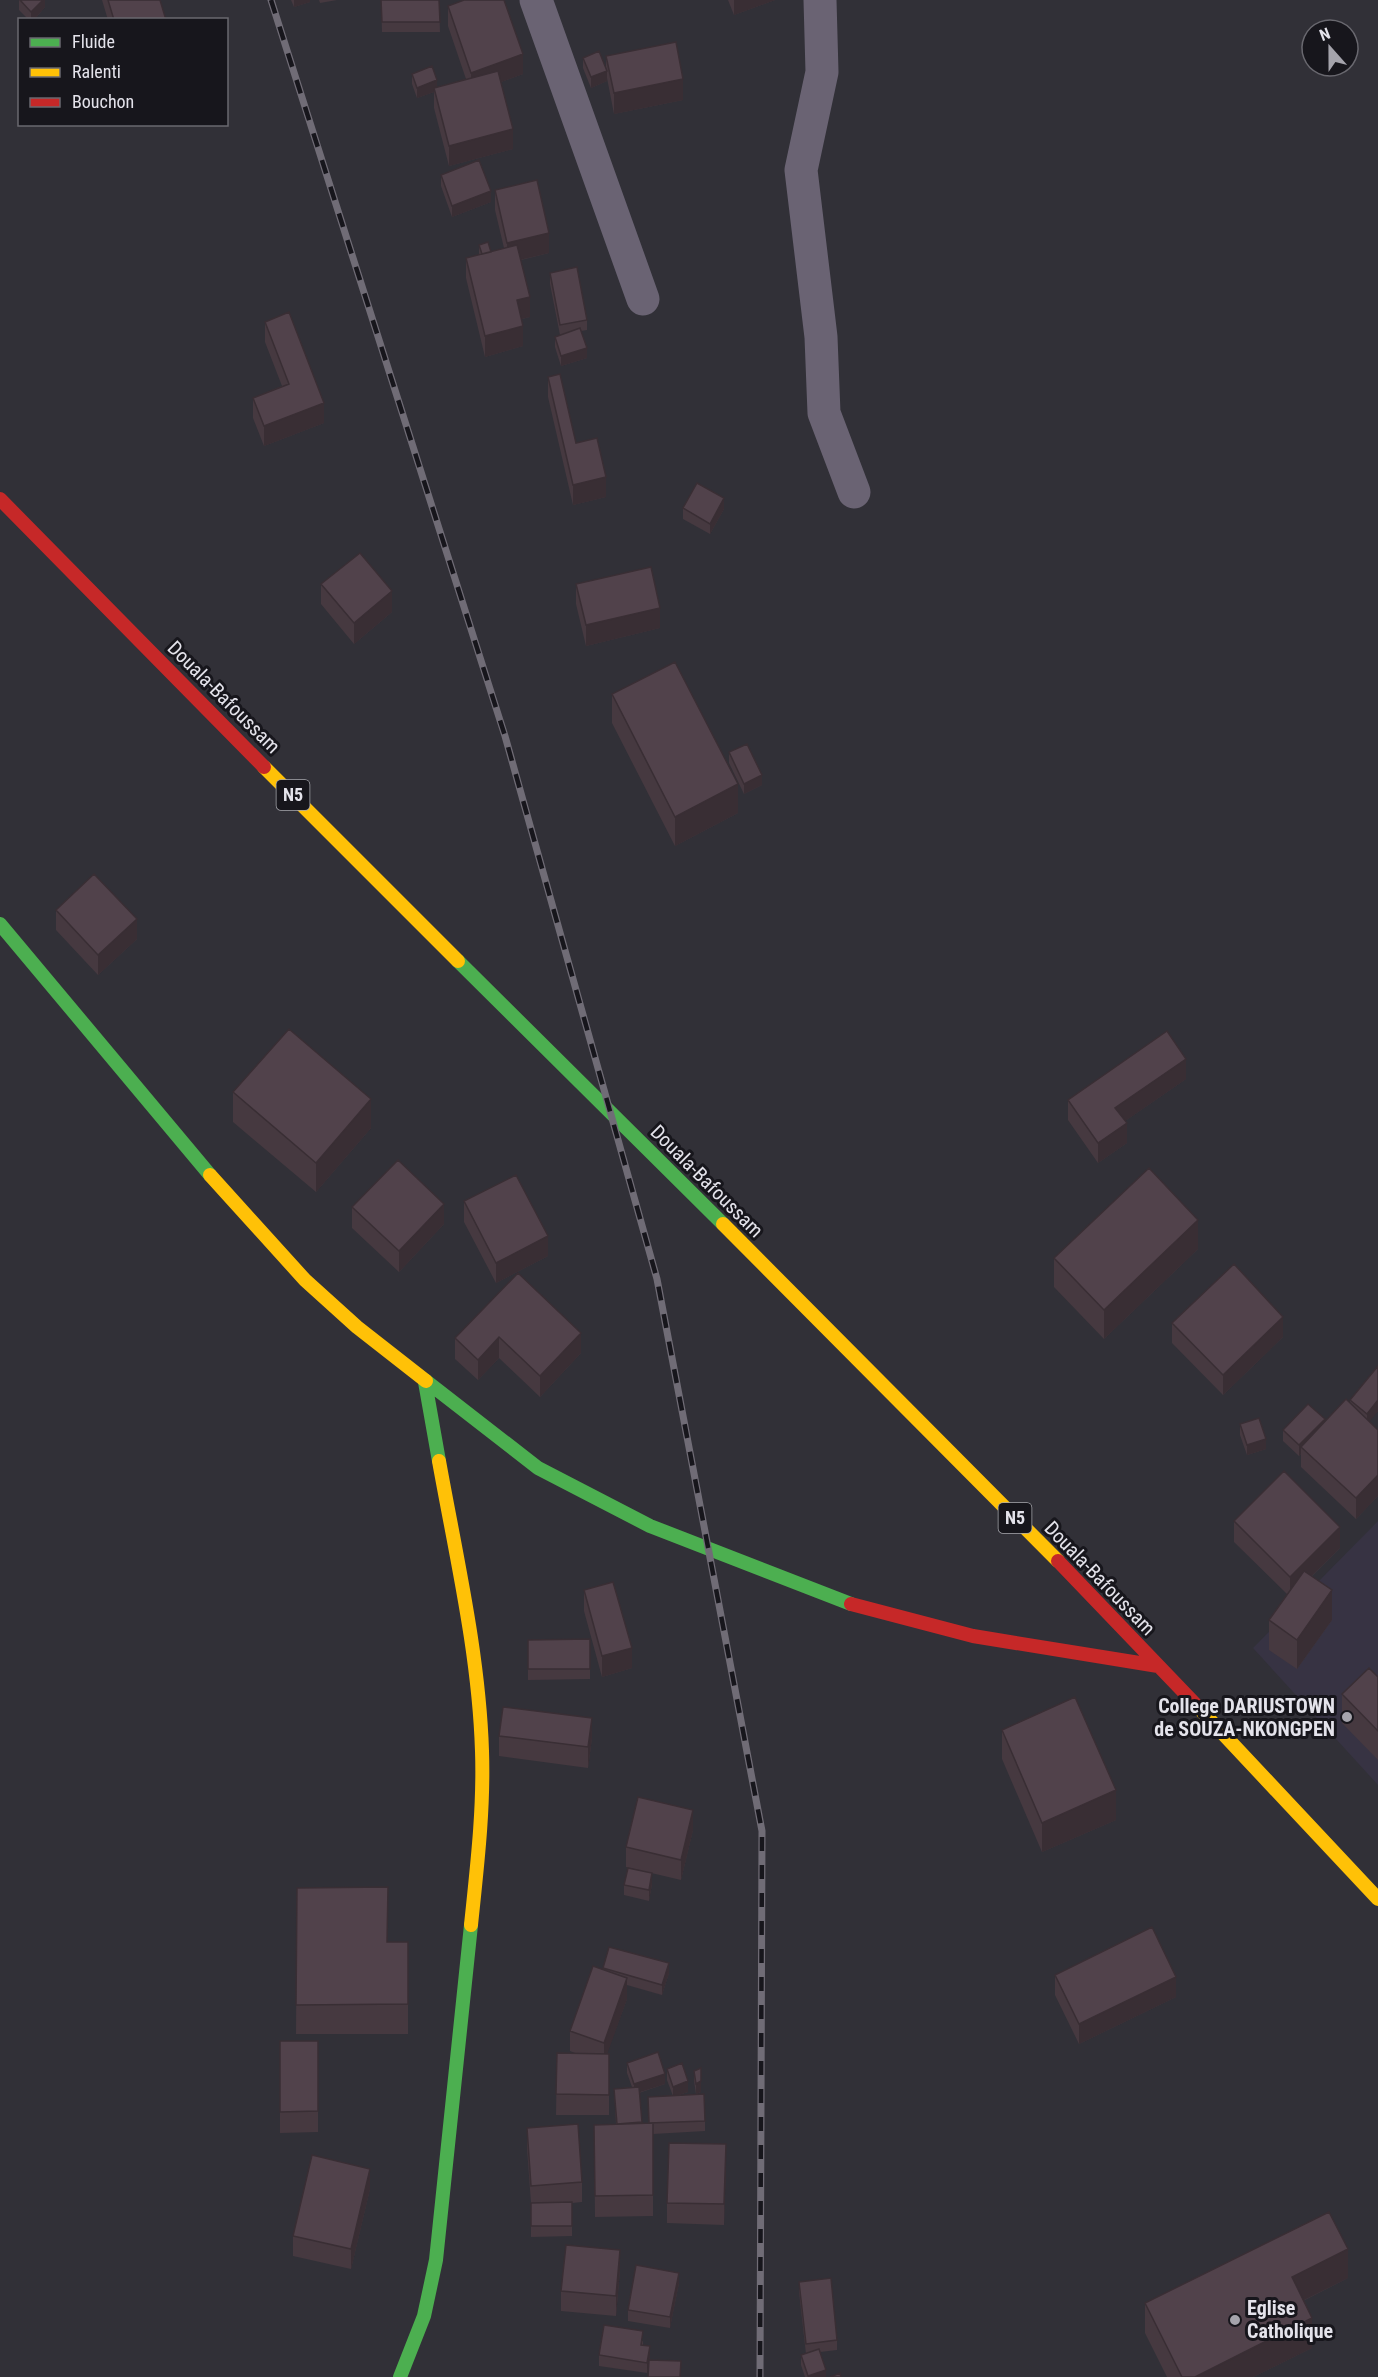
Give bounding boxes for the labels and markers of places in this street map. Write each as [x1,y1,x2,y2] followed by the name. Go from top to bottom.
[1154,1694,1335,1741] place label: College DARIUSTOWN de SOUZA-NKONGPEN
[1340,1710,1354,1724] marker: College DARIUSTOWN de SOUZA-NKONGPEN
[1247,2296,1333,2343] place label: Eglise Catholique
[1228,2313,1242,2327] marker: Eglise Catholique

